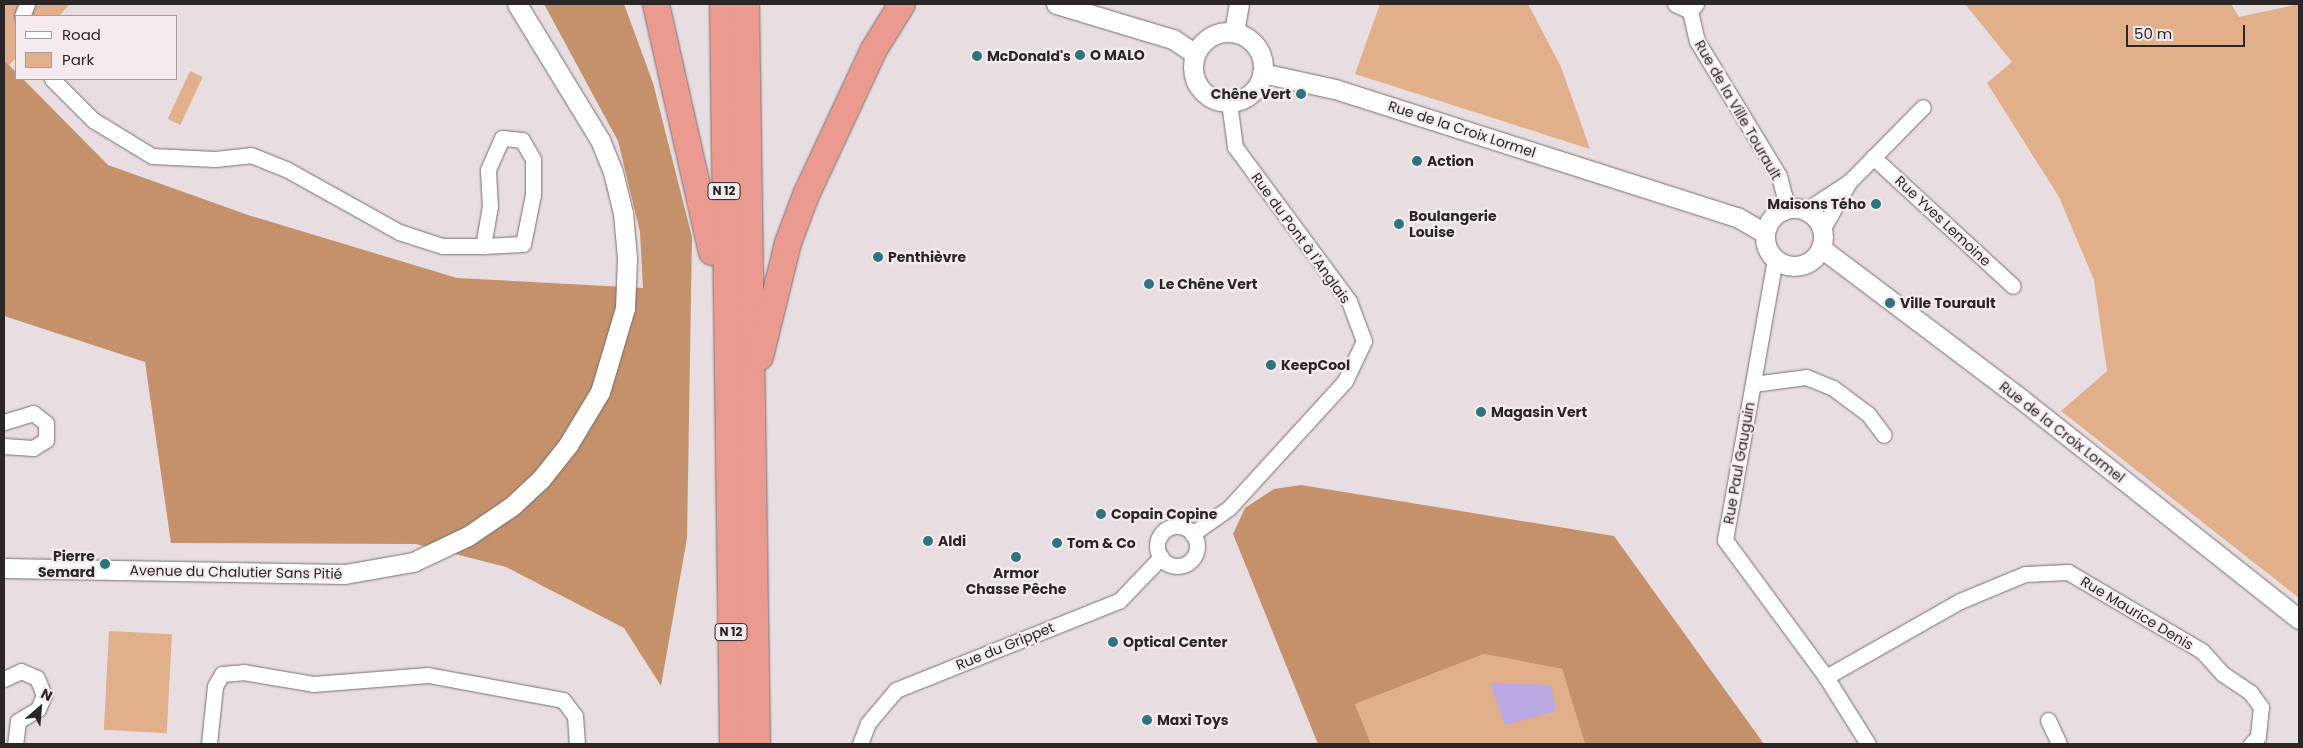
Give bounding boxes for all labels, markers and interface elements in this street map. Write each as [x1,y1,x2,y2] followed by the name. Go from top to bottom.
[15,15,178,80] legend
[2128,15,2247,47] scale bar
[2134,23,2172,44] text: 50 m
[62,24,101,45] text: Road
[1691,37,1785,183] street label: Rue de la Ville Tourault
[1090,47,1145,63] place label: O MALO
[987,48,1071,64] place label: McDonald's
[62,49,94,70] text: Park
[1074,49,1086,61] marker: O MALO
[971,50,983,62] marker: McDonald's
[1211,86,1291,102] place label: Chêne Vert
[1295,88,1307,100] marker: Chêne Vert
[1386,97,1538,161] street label: Rue de la Croix Lormel
[1427,153,1474,169] place label: Action
[1411,155,1423,167] marker: Action
[1248,169,1354,307] street label: Rue du Pont à l'Anglais
[1892,172,1994,270] street label: Rue Yves Lemoine
[706,182,742,200] road number: N 12
[1767,196,1866,212] place label: Maisons Tého
[1870,198,1882,210] marker: Maisons Tého
[1409,208,1497,240] place label: Boulangerie Louise
[1393,218,1405,230] marker: Boulangerie Louise
[888,249,966,265] place label: Penthièvre
[872,251,884,263] marker: Penthièvre
[1159,276,1258,292] place label: Le Chêne Vert
[1143,278,1155,290] marker: Le Chêne Vert
[1900,295,1996,311] place label: Ville Tourault
[1884,297,1896,309] marker: Ville Tourault
[1281,357,1350,373] place label: KeepCool
[1265,359,1277,371] marker: KeepCool
[1996,378,2128,486] street label: Rue de la Croix Lormel
[1720,401,1758,525] street label: Rue Paul Gauguin
[1491,404,1587,420] place label: Magasin Vert
[1475,406,1487,418] marker: Magasin Vert
[1111,506,1217,522] place label: Copain Copine
[1095,508,1107,520] marker: Copain Copine
[938,533,966,549] place label: Aldi
[922,535,934,547] marker: Aldi
[1067,535,1136,551] place label: Tom & Co
[1051,537,1063,549] marker: Tom & Co
[38,548,95,580] place label: Pierre Semard
[1010,551,1022,563] marker: Armor Chasse Pêche
[99,558,111,570] marker: Pierre Semard
[129,562,343,582] street label: Avenue du Chalutier Sans Pitié
[966,565,1066,598] place label: Armor Chasse Pêche
[2078,573,2196,653] street label: Rue Maurice Denis
[953,619,1057,673] street label: Rue du Grippet
[714,622,748,642] road number: N 12
[1123,634,1227,650] place label: Optical Center
[1107,636,1119,648] marker: Optical Center
[15,683,65,733] north arrow
[38,683,56,706] text: N
[1157,712,1229,728] place label: Maxi Toys
[1141,714,1153,726] marker: Maxi Toys

